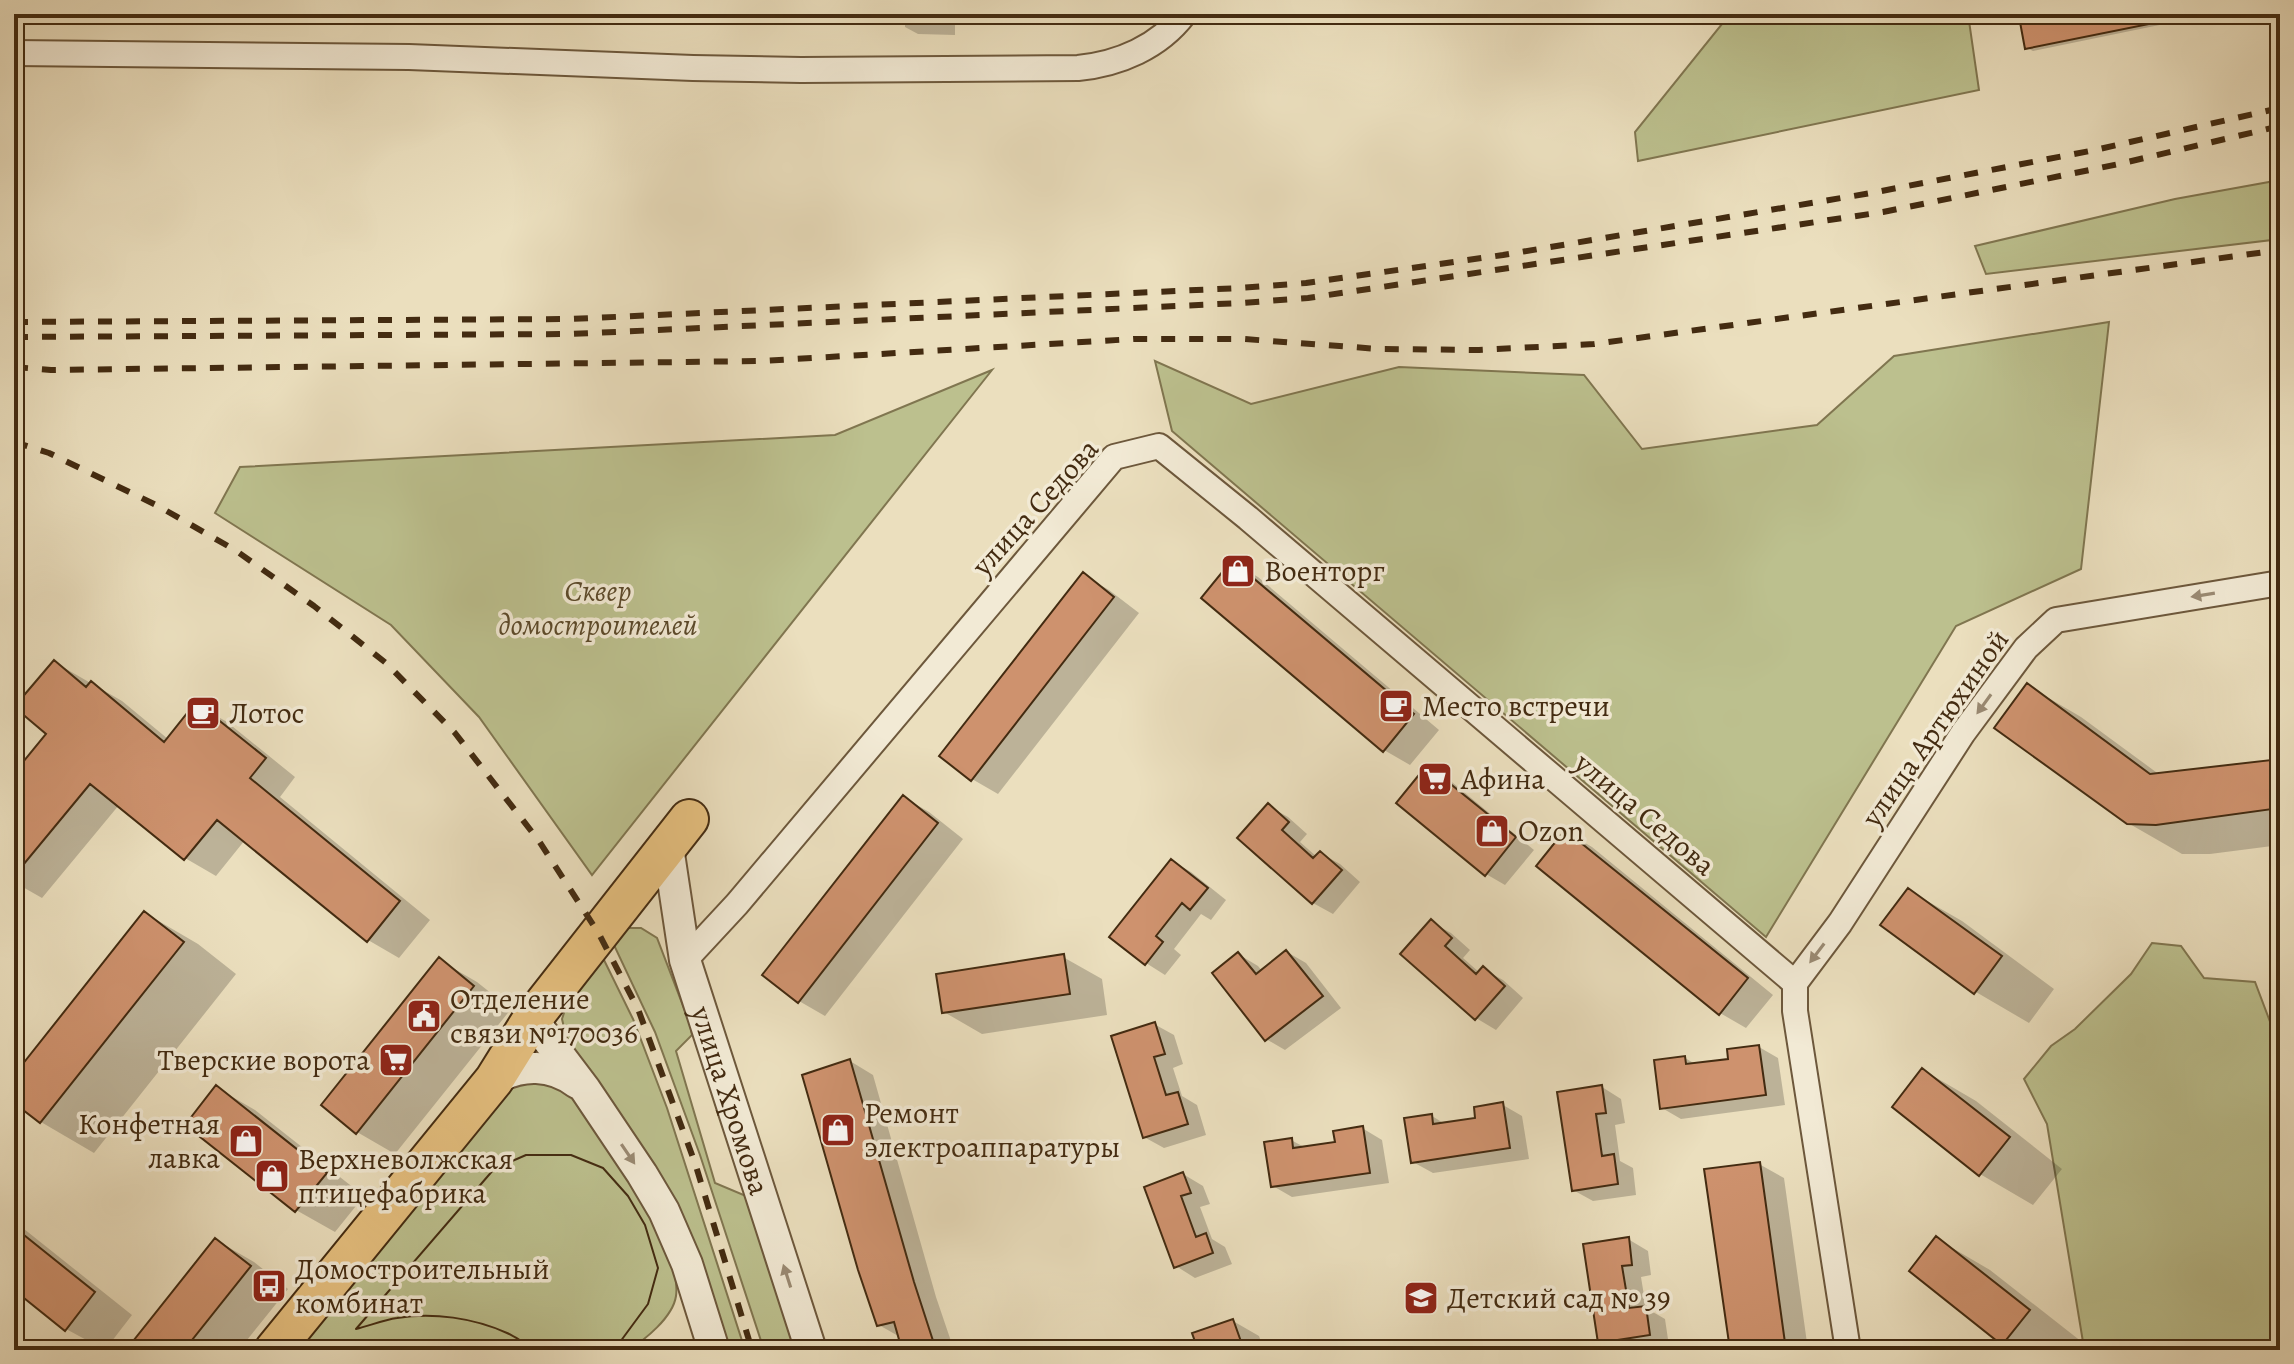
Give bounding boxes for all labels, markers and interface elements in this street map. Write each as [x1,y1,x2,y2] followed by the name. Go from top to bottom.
[962,429,1108,585] street label: улица Седова
[1264,551,1385,591] place label: Военторг
[1219,552,1257,590] shop icon: Военторг
[498,571,698,645] park label: Сквер домостроителей
[2190,589,2215,601] one-way arrow
[1851,621,2018,836] street label: улица Артюхиной
[1422,686,1610,726] place label: Место встречи
[1377,687,1415,725] cafe icon: Место встречи
[229,693,305,733] place label: Лотос
[184,694,222,732] cafe icon: Лотос
[1977,694,1993,715] one-way arrow
[1565,743,1724,885] street label: улица Седова
[1460,759,1545,799] place label: Афина
[1416,760,1454,798] supermarket icon: Афина
[1518,811,1584,851] place label: Ozon
[1473,812,1511,850] shop icon: Ozon
[1810,943,1826,963] one-way arrow
[450,979,638,1053] place label: Отделение связи №170036
[405,997,443,1035] public building icon: Отделение связи №170036
[681,1000,780,1200] street label: улица Хромова
[158,1040,370,1080] place label: Тверские ворота
[377,1041,415,1079] supermarket icon: Тверские ворота
[864,1093,1120,1167] place label: Ремонт электроаппаратуры
[78,1104,220,1178] place label: Конфетная лавка
[819,1111,857,1149] shop icon: Ремонт электроаппаратуры
[227,1122,265,1160] shop icon: Конфетная лавка
[298,1139,513,1213] place label: Верхневолжская птицефабрика
[620,1143,635,1165] one-way arrow
[253,1157,291,1195] shop icon: Верхневолжская птицефабрика
[295,1249,550,1323] place label: Домостроительный комбинат
[780,1263,793,1287] one-way arrow
[250,1267,288,1305] bus stop icon: Домостроительный комбинат
[1447,1278,1671,1318] place label: Детский сад № 39
[1402,1279,1440,1317] school or university icon: Детский сад № 39

